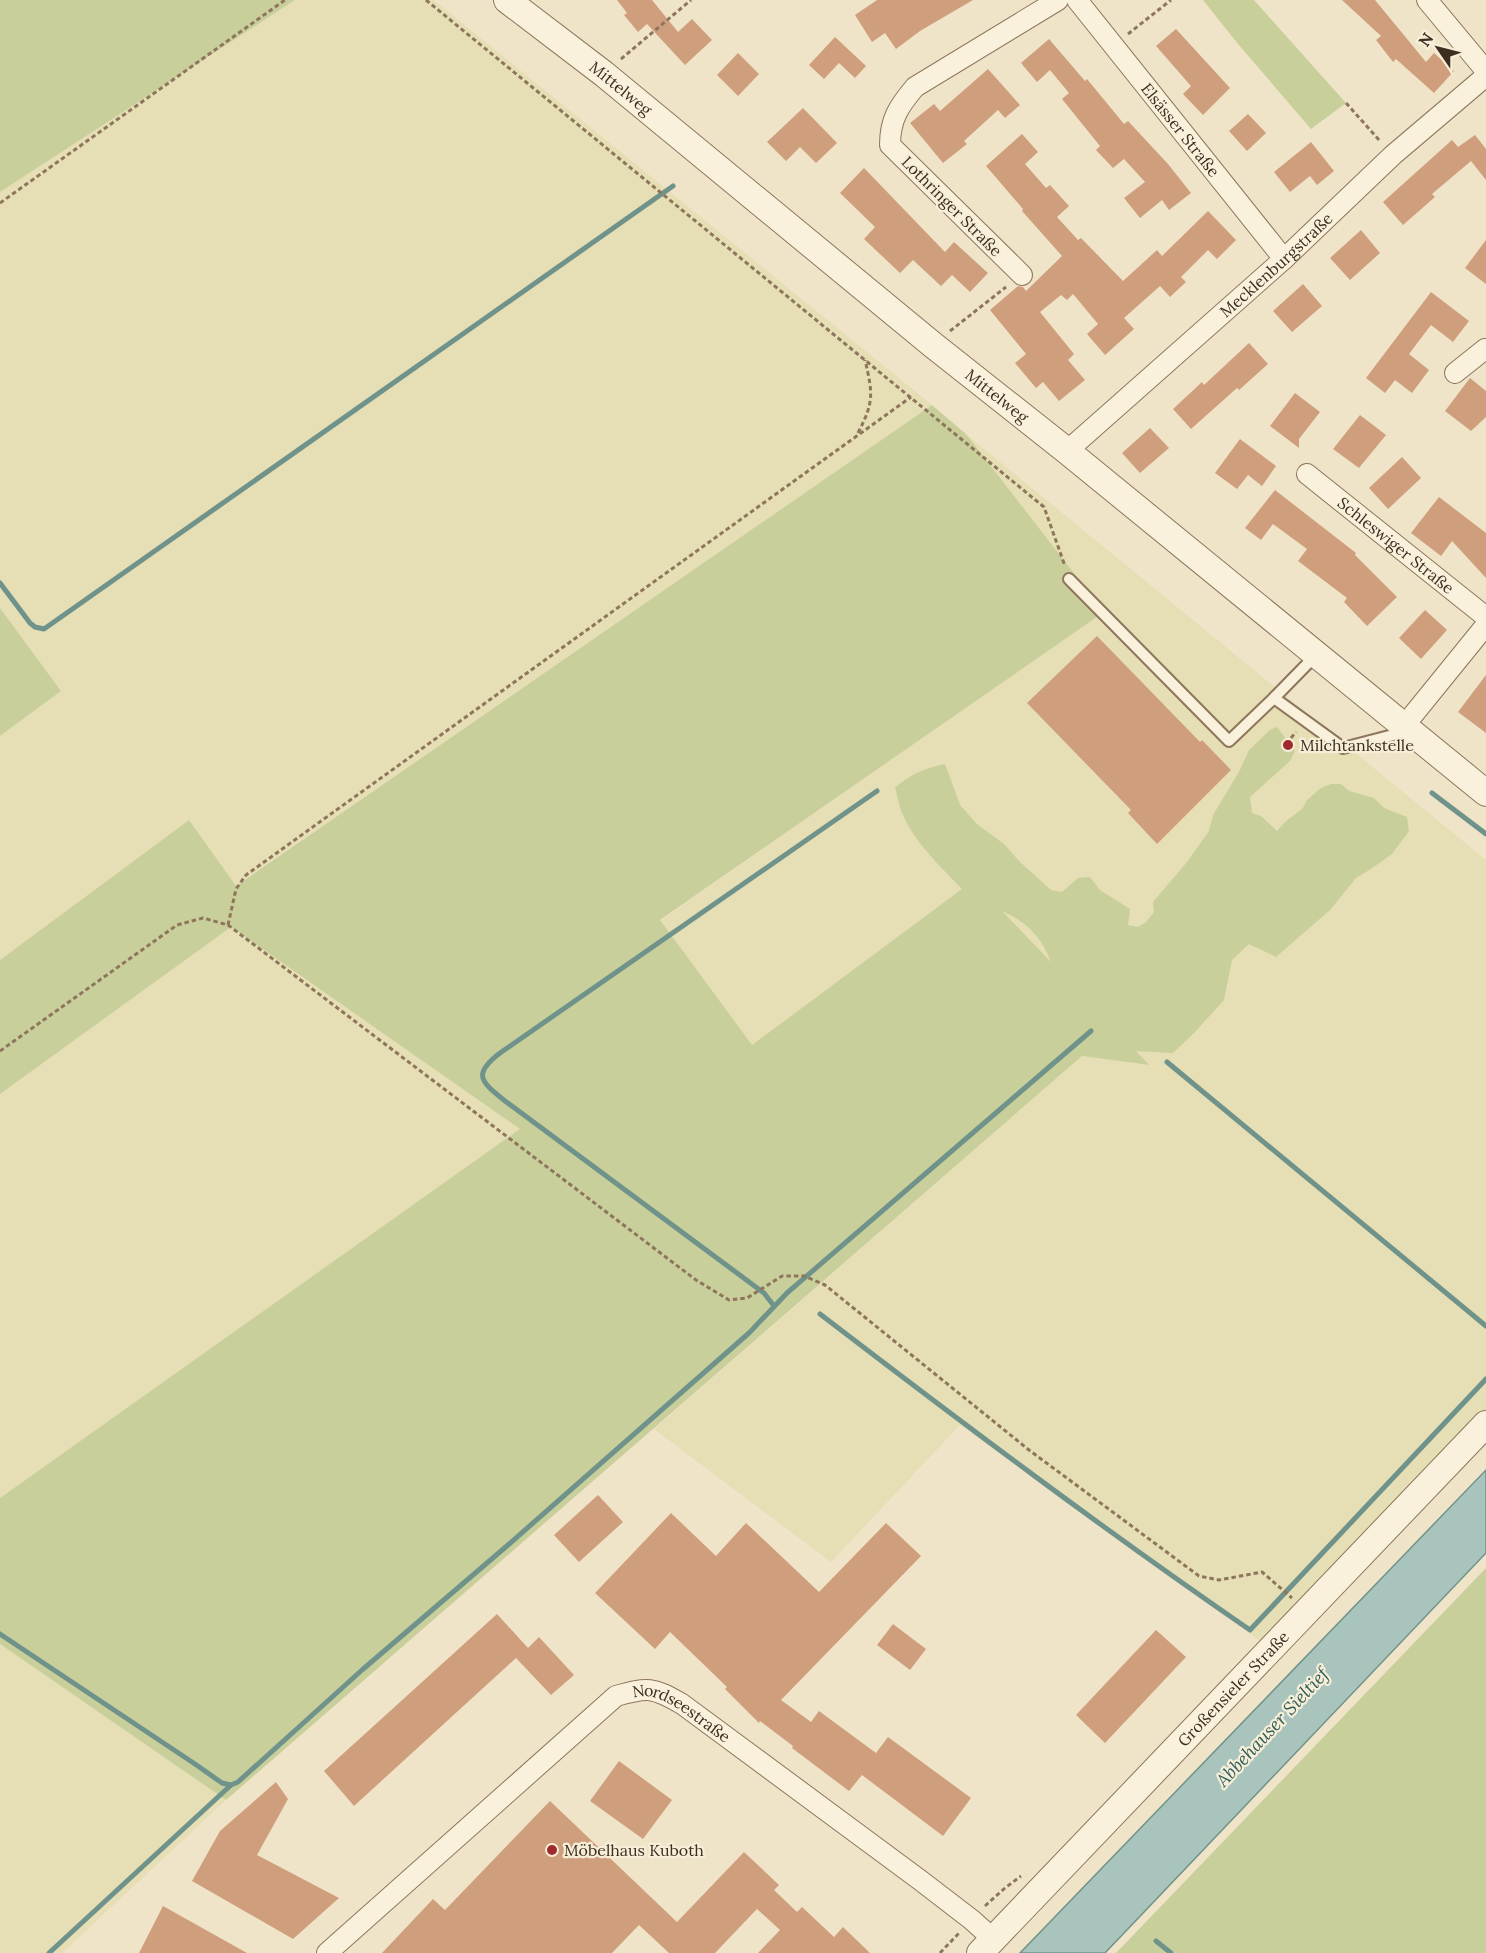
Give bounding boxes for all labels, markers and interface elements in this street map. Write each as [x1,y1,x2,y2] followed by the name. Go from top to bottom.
[1408,18,1468,78] north arrow
[1414,29,1437,50] text: N
[586,57,657,120] street label: Mittelweg
[1137,79,1224,181] street label: Elsässer Straße
[898,152,1007,261] street label: Lothringer Straße
[1215,208,1337,321] street label: Mecklenburgstraße
[961,365,1034,428] street label: Mittelweg
[1334,493,1459,598] street label: Schleswiger Straße
[1300,735,1414,755] place label: Milchtankstelle
[1281,738,1295,752] marker: Milchtankstelle
[1173,1626,1293,1750] street label: Großensieler Straße
[1210,1661,1335,1792] water label: Abbehauser Sieltief
[631,1680,735,1747] street label: Nordseestraße
[564,1840,704,1860] place label: Möbelhaus Kuboth
[545,1843,559,1857] marker: Möbelhaus Kuboth

